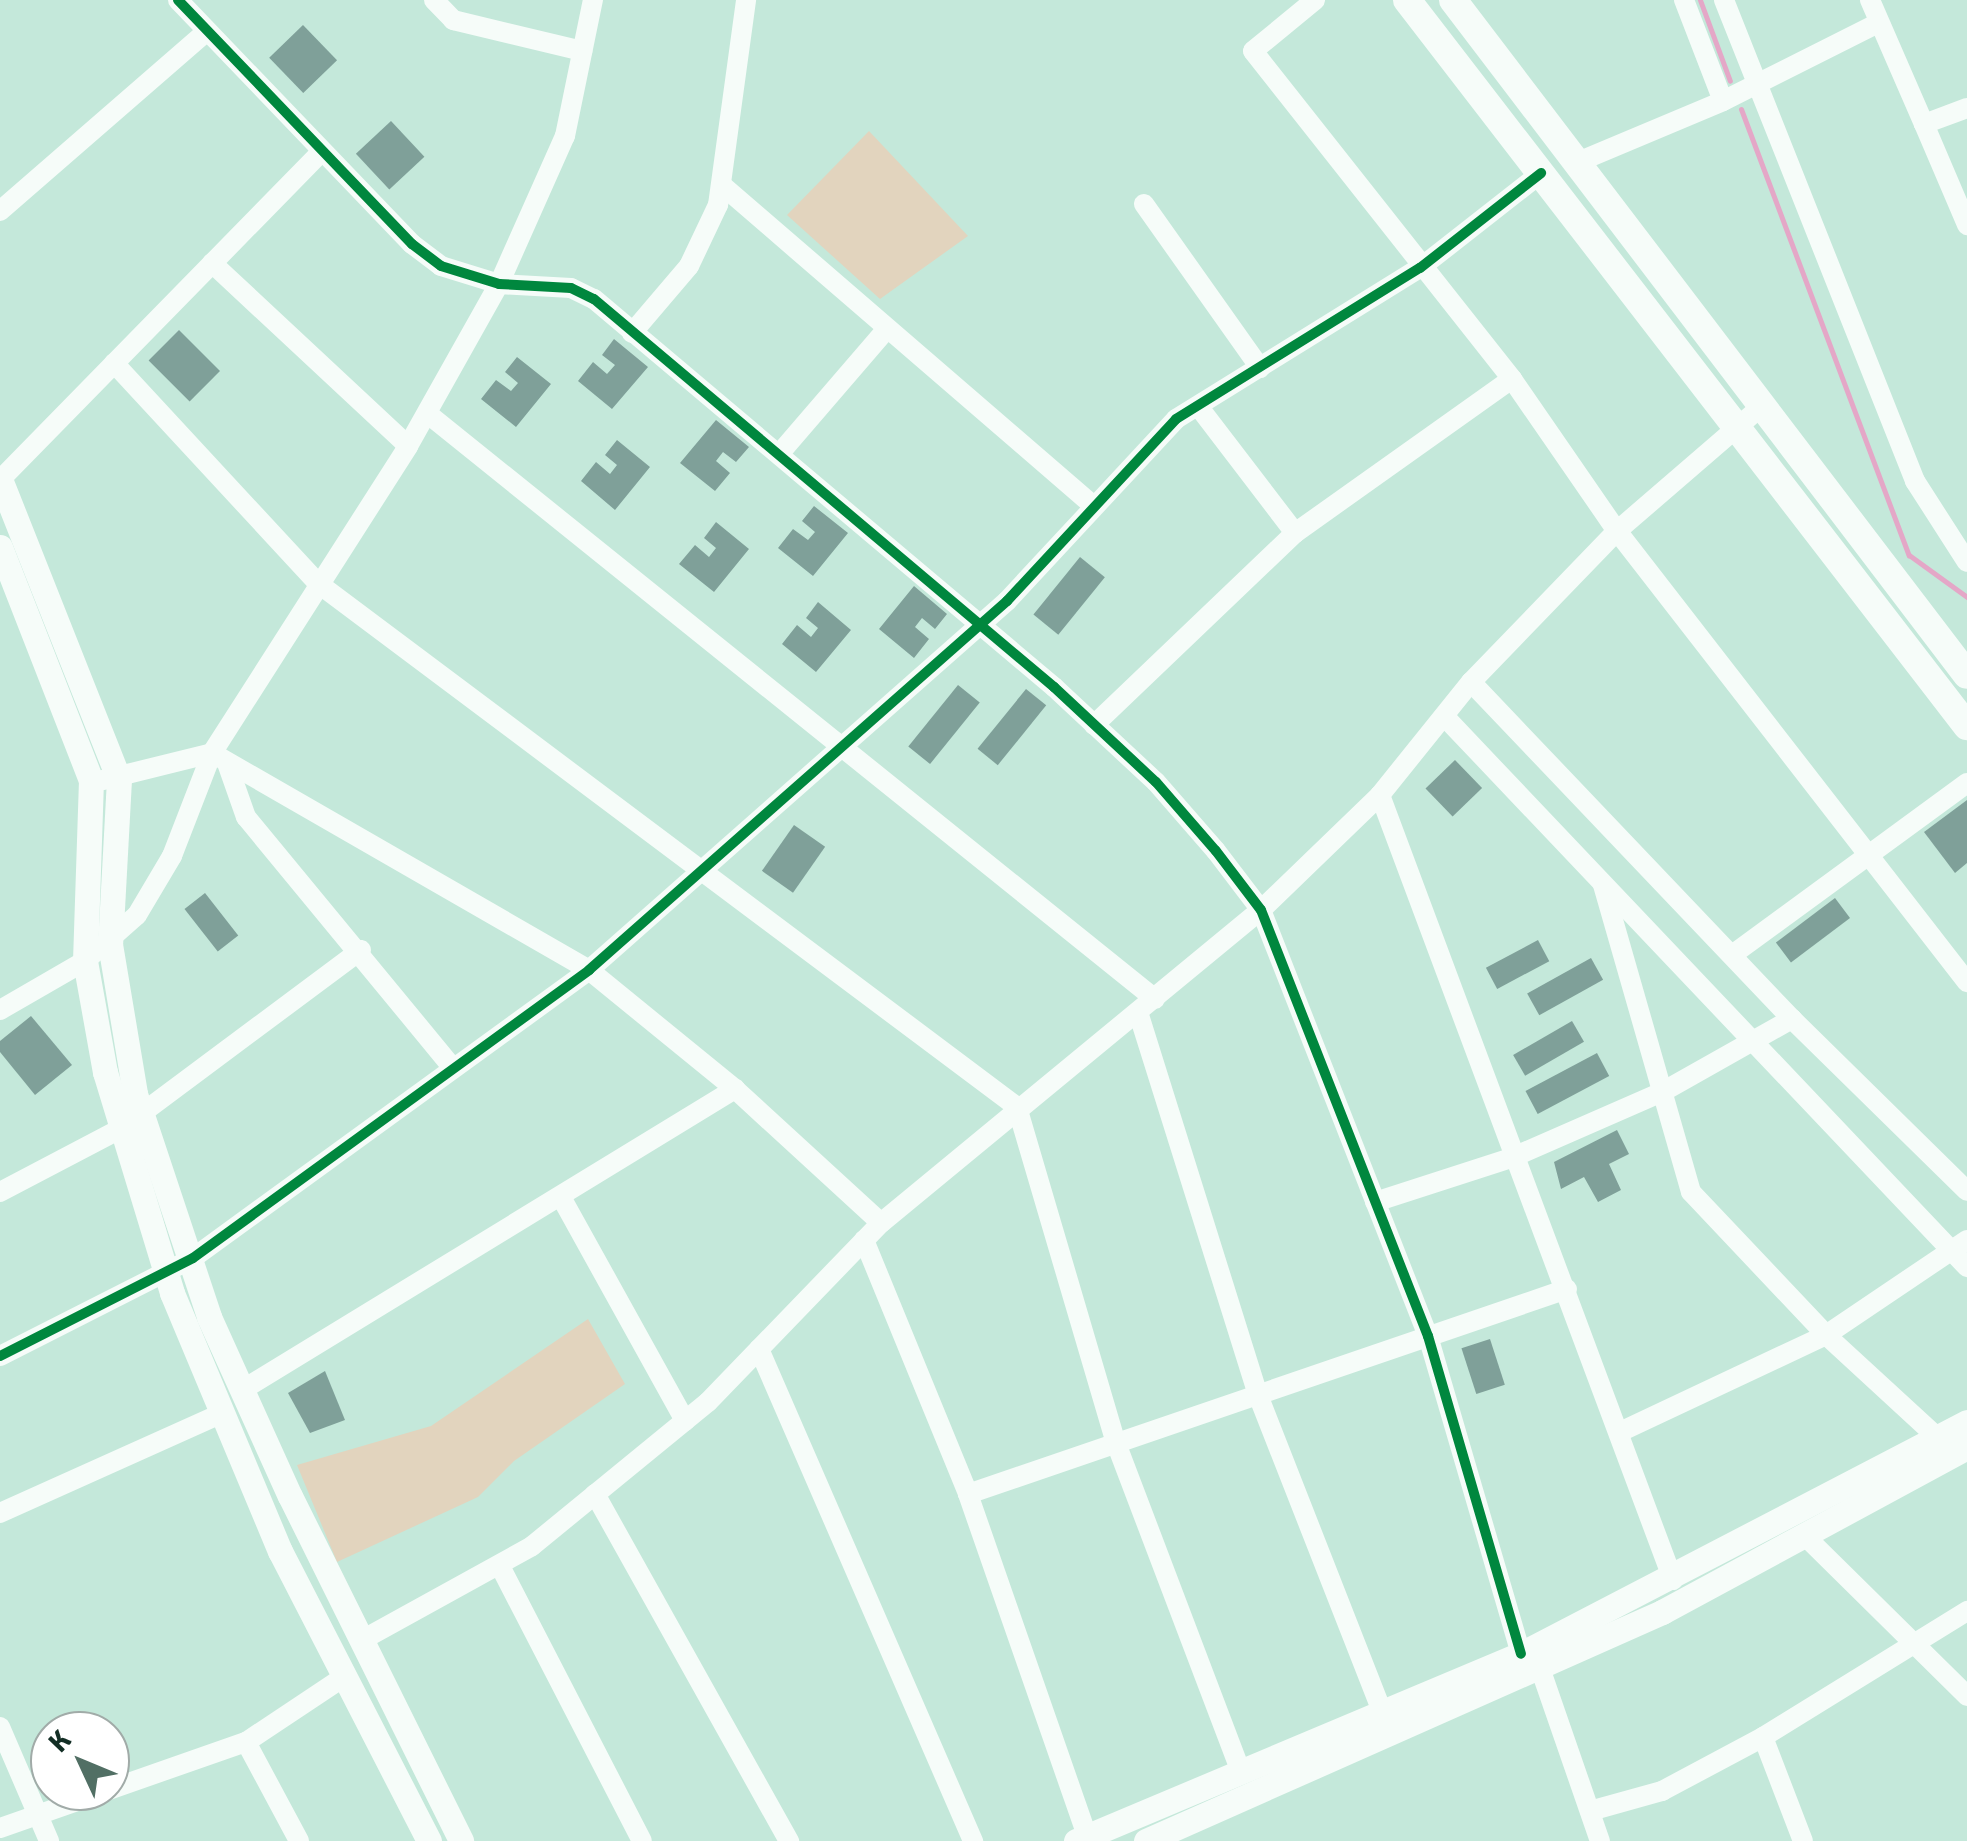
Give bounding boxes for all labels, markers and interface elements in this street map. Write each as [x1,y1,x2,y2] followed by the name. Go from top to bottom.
[30,1711,130,1811] north arrow
[42,1723,78,1760] text: K

